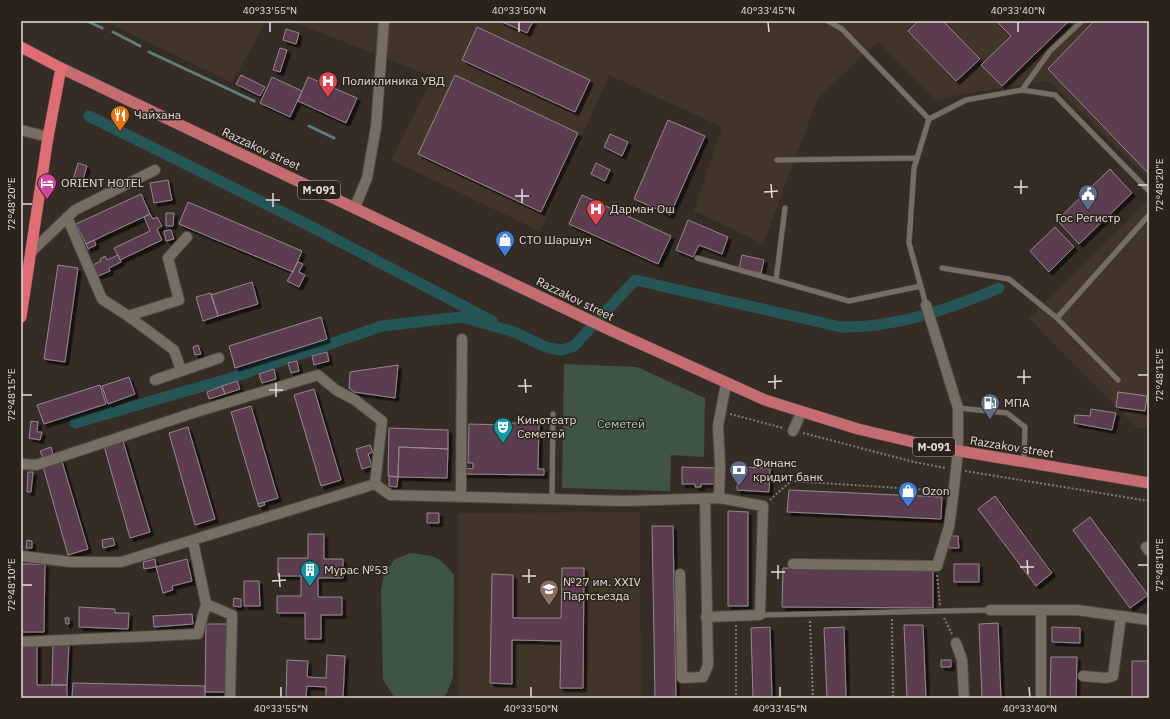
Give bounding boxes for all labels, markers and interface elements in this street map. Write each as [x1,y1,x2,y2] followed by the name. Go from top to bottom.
[243,4,297,17] text: 40°33'55"N
[492,4,546,17] text: 40°33'50"N
[741,4,795,17] text: 40°33'45"N
[991,4,1045,17] text: 40°33'40"N
[317,70,339,98] hospital icon: Поликлиника УВД
[342,73,445,88] place label: Поликлиника УВД
[109,104,131,132] restaurant icon: Чайхана
[134,107,182,122] place label: Чайхана
[220,124,303,173] street label: Razzakov street
[1153,158,1166,212] text: 72°48'20"E
[36,172,58,200] hotel icon: ORIENT HOTEL
[61,175,144,190] place label: ORIENT HOTEL
[5,177,18,231] text: 72°48'20"E
[298,181,340,199] road number: М-091
[1077,183,1099,211] public building icon: Гос Регистр
[585,198,607,226] hospital icon: Дарман Ош
[610,201,675,216] place label: Дарман Ош
[1056,210,1121,225] place label: Гос Регистр
[494,229,516,257] shop icon: СТО Шаршун
[519,232,592,247] place label: СТО Шаршун
[534,273,617,324] street label: Razzakov street
[1153,348,1166,402] text: 72°48'15"E
[5,368,18,422] text: 72°48'15"E
[979,392,1001,420] fuel station icon: МПА
[1004,395,1030,410] place label: МПА
[517,412,576,441] place label: Кинотеатр Семетей
[492,416,514,444] theatre icon: Кинотеатр Семетей
[597,416,645,431] park label: Семетей
[969,432,1055,461] street label: Razzakov street
[913,438,955,456] road number: М-091
[753,455,824,484] place label: Финанс кридит банк
[728,459,750,487] bank icon: Финанс кридит банк
[897,480,919,508] shop icon: Ozon
[922,483,949,498] place label: Ozon
[1153,538,1166,592] text: 72°48'10"E
[5,558,18,612] text: 72°48'10"E
[299,559,321,587] building icon: Мурас №53
[324,562,389,577] place label: Мурас №53
[563,574,642,603] place label: №27 им. XXIV Партсъезда
[538,578,560,606] school or university icon: №27 им. XXIV Партсъезда
[254,702,308,715] text: 40°33'55"N
[504,702,558,715] text: 40°33'50"N
[753,702,807,715] text: 40°33'45"N
[1003,702,1057,715] text: 40°33'40"N

